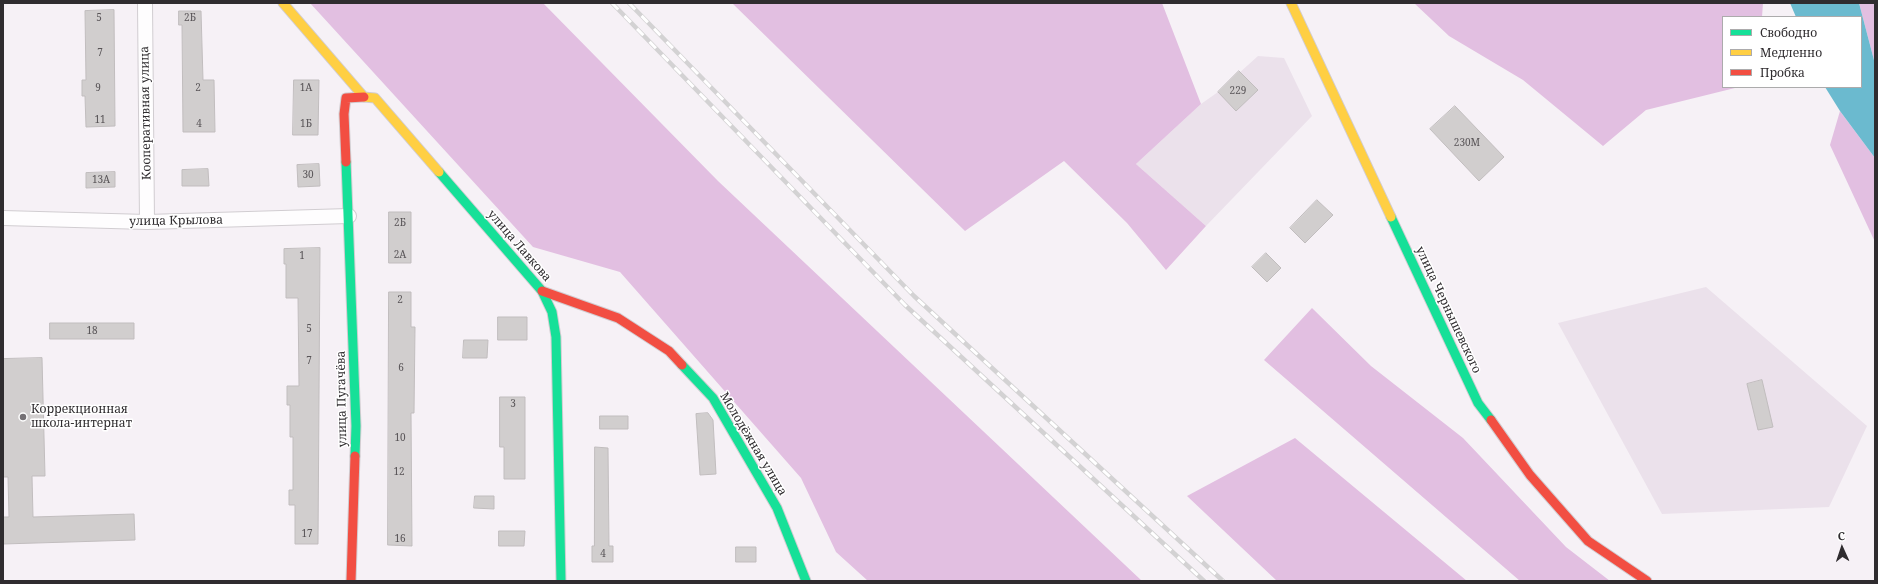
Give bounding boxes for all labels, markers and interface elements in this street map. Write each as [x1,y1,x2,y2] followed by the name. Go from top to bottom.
[96,12,102,24] house number: 5
[184,12,196,24] house number: 2Б
[1722,16,1862,88] legend
[1760,24,1817,41] text: Свободно
[1760,44,1822,61] text: Медленно
[138,46,154,180] street label: Кооперативная улица
[97,47,103,59] house number: 7
[1760,64,1805,81] text: Пробка
[95,82,101,94] house number: 9
[195,82,201,94] house number: 2
[300,82,312,94] house number: 1А
[1230,85,1246,97] house number: 229
[94,114,106,126] house number: 11
[196,118,202,130] house number: 4
[300,118,312,130] house number: 1Б
[1454,137,1480,149] house number: 230М
[302,169,314,181] house number: 30
[92,174,110,186] house number: 13А
[484,207,554,285] street label: улица Лавкова
[129,213,223,229] street label: улица Крылова
[394,217,406,229] house number: 2Б
[1412,244,1484,376] street label: улица Чернышевского
[394,249,406,261] house number: 2А
[299,250,305,262] house number: 1
[397,294,403,306] house number: 2
[306,323,312,335] house number: 5
[86,325,98,337] house number: 18
[334,351,350,447] street label: улица Пугачёва
[306,355,312,367] house number: 7
[398,362,404,374] house number: 6
[716,390,790,498] street label: Молодёжная улица
[510,398,516,410] house number: 3
[31,403,132,431] place label: Коррекционная школа-интернат
[18,412,28,422] marker: Коррекционная школа-интернат
[394,432,406,444] house number: 10
[393,466,405,478] house number: 12
[301,528,313,540] house number: 17
[1822,528,1862,568] north arrow
[1837,528,1845,543] text: С
[394,533,406,545] house number: 16
[600,548,606,560] house number: 4

